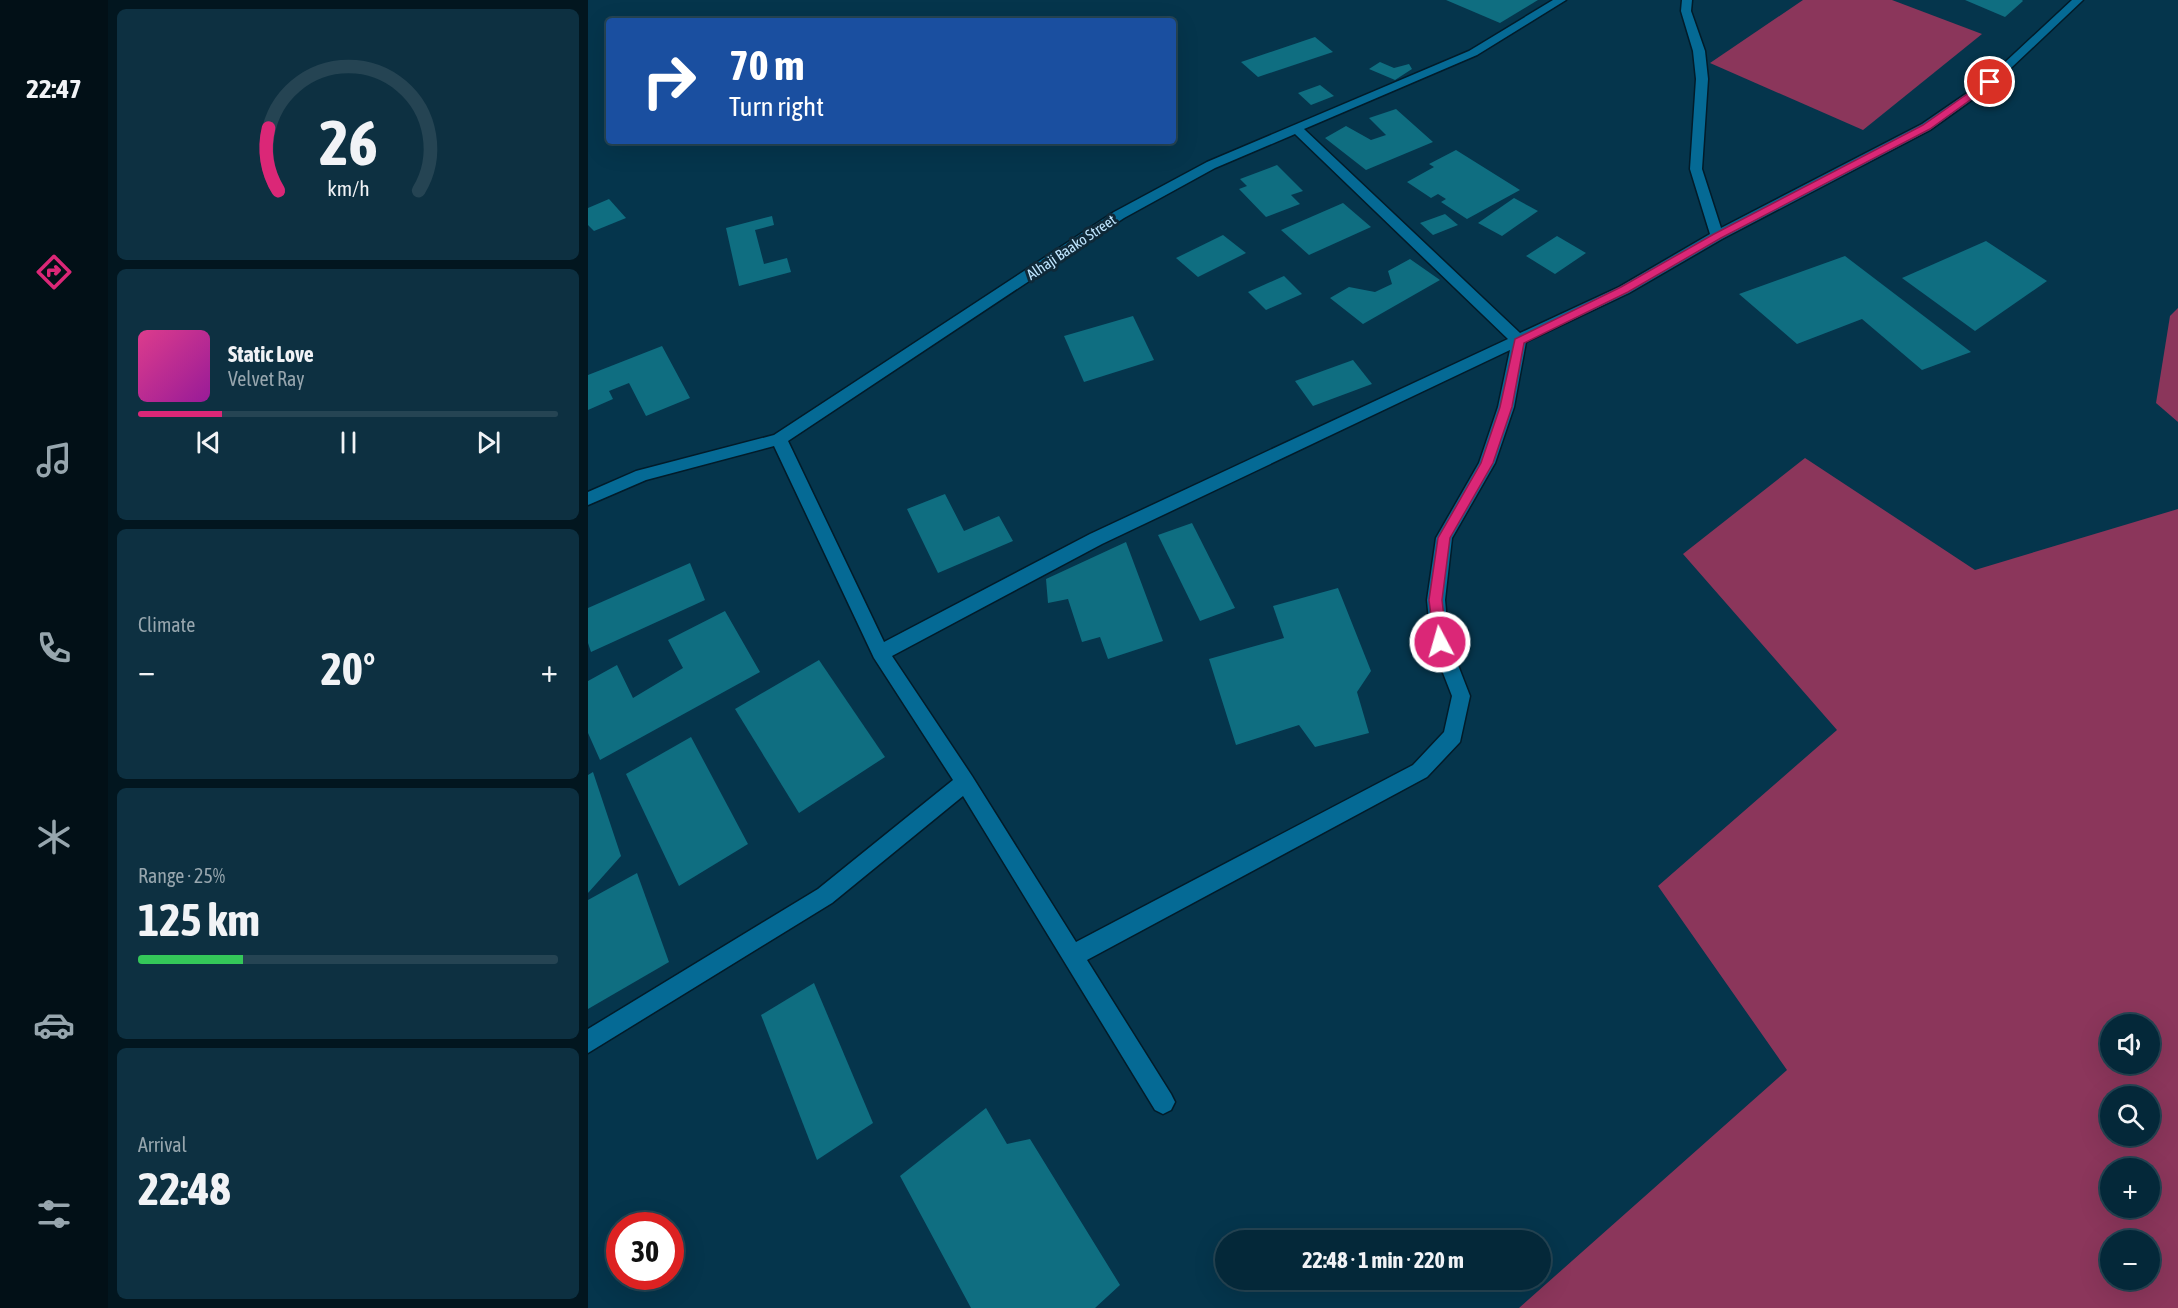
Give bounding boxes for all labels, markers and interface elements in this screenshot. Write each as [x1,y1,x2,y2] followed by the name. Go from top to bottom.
[729,41,804,89] text: 70 m
[630,42,708,120] icon: right
[1964,56,2015,107] pin
[1973,65,2006,98] icon: arrive
[26,73,82,104] text: 22:47
[729,91,824,122] text: Turn right
[319,108,377,179] text: 26
[327,177,369,202] text: km/h
[1023,211,1119,283] street label: Alhaji Baako Street
[33,251,75,293] icon: directions
[228,341,314,367] text: Static Love
[228,367,305,390] text: Velvet Ray
[192,426,225,459] icon: previous
[332,426,365,459] icon: pause
[472,426,505,459] icon: next
[33,439,75,481] icon: music
[1408,610,1472,674] position arrow
[138,613,195,636] text: Climate
[33,627,75,669] icon: phone
[321,643,375,695] text: 20°
[138,651,155,689] text: −
[541,651,558,689] text: +
[33,816,75,858] icon: climate
[138,864,225,887] text: Range · 25%
[138,894,260,946] text: 125 km
[33,1004,75,1046] icon: car
[2100,1014,2160,1290] map controls
[2100,1014,2160,1074] button: sound
[2100,1086,2160,1146] button: search
[138,1133,187,1156] text: Arrival
[2100,1158,2160,1218] button: +
[138,1163,231,1215] text: 22:48
[33,1193,75,1235] icon: filters
[606,1212,684,1290] speed limit sign: 30
[2100,1230,2160,1290] button: −
[1302,1247,1464,1273] text: 22:48 · 1 min · 220 m

